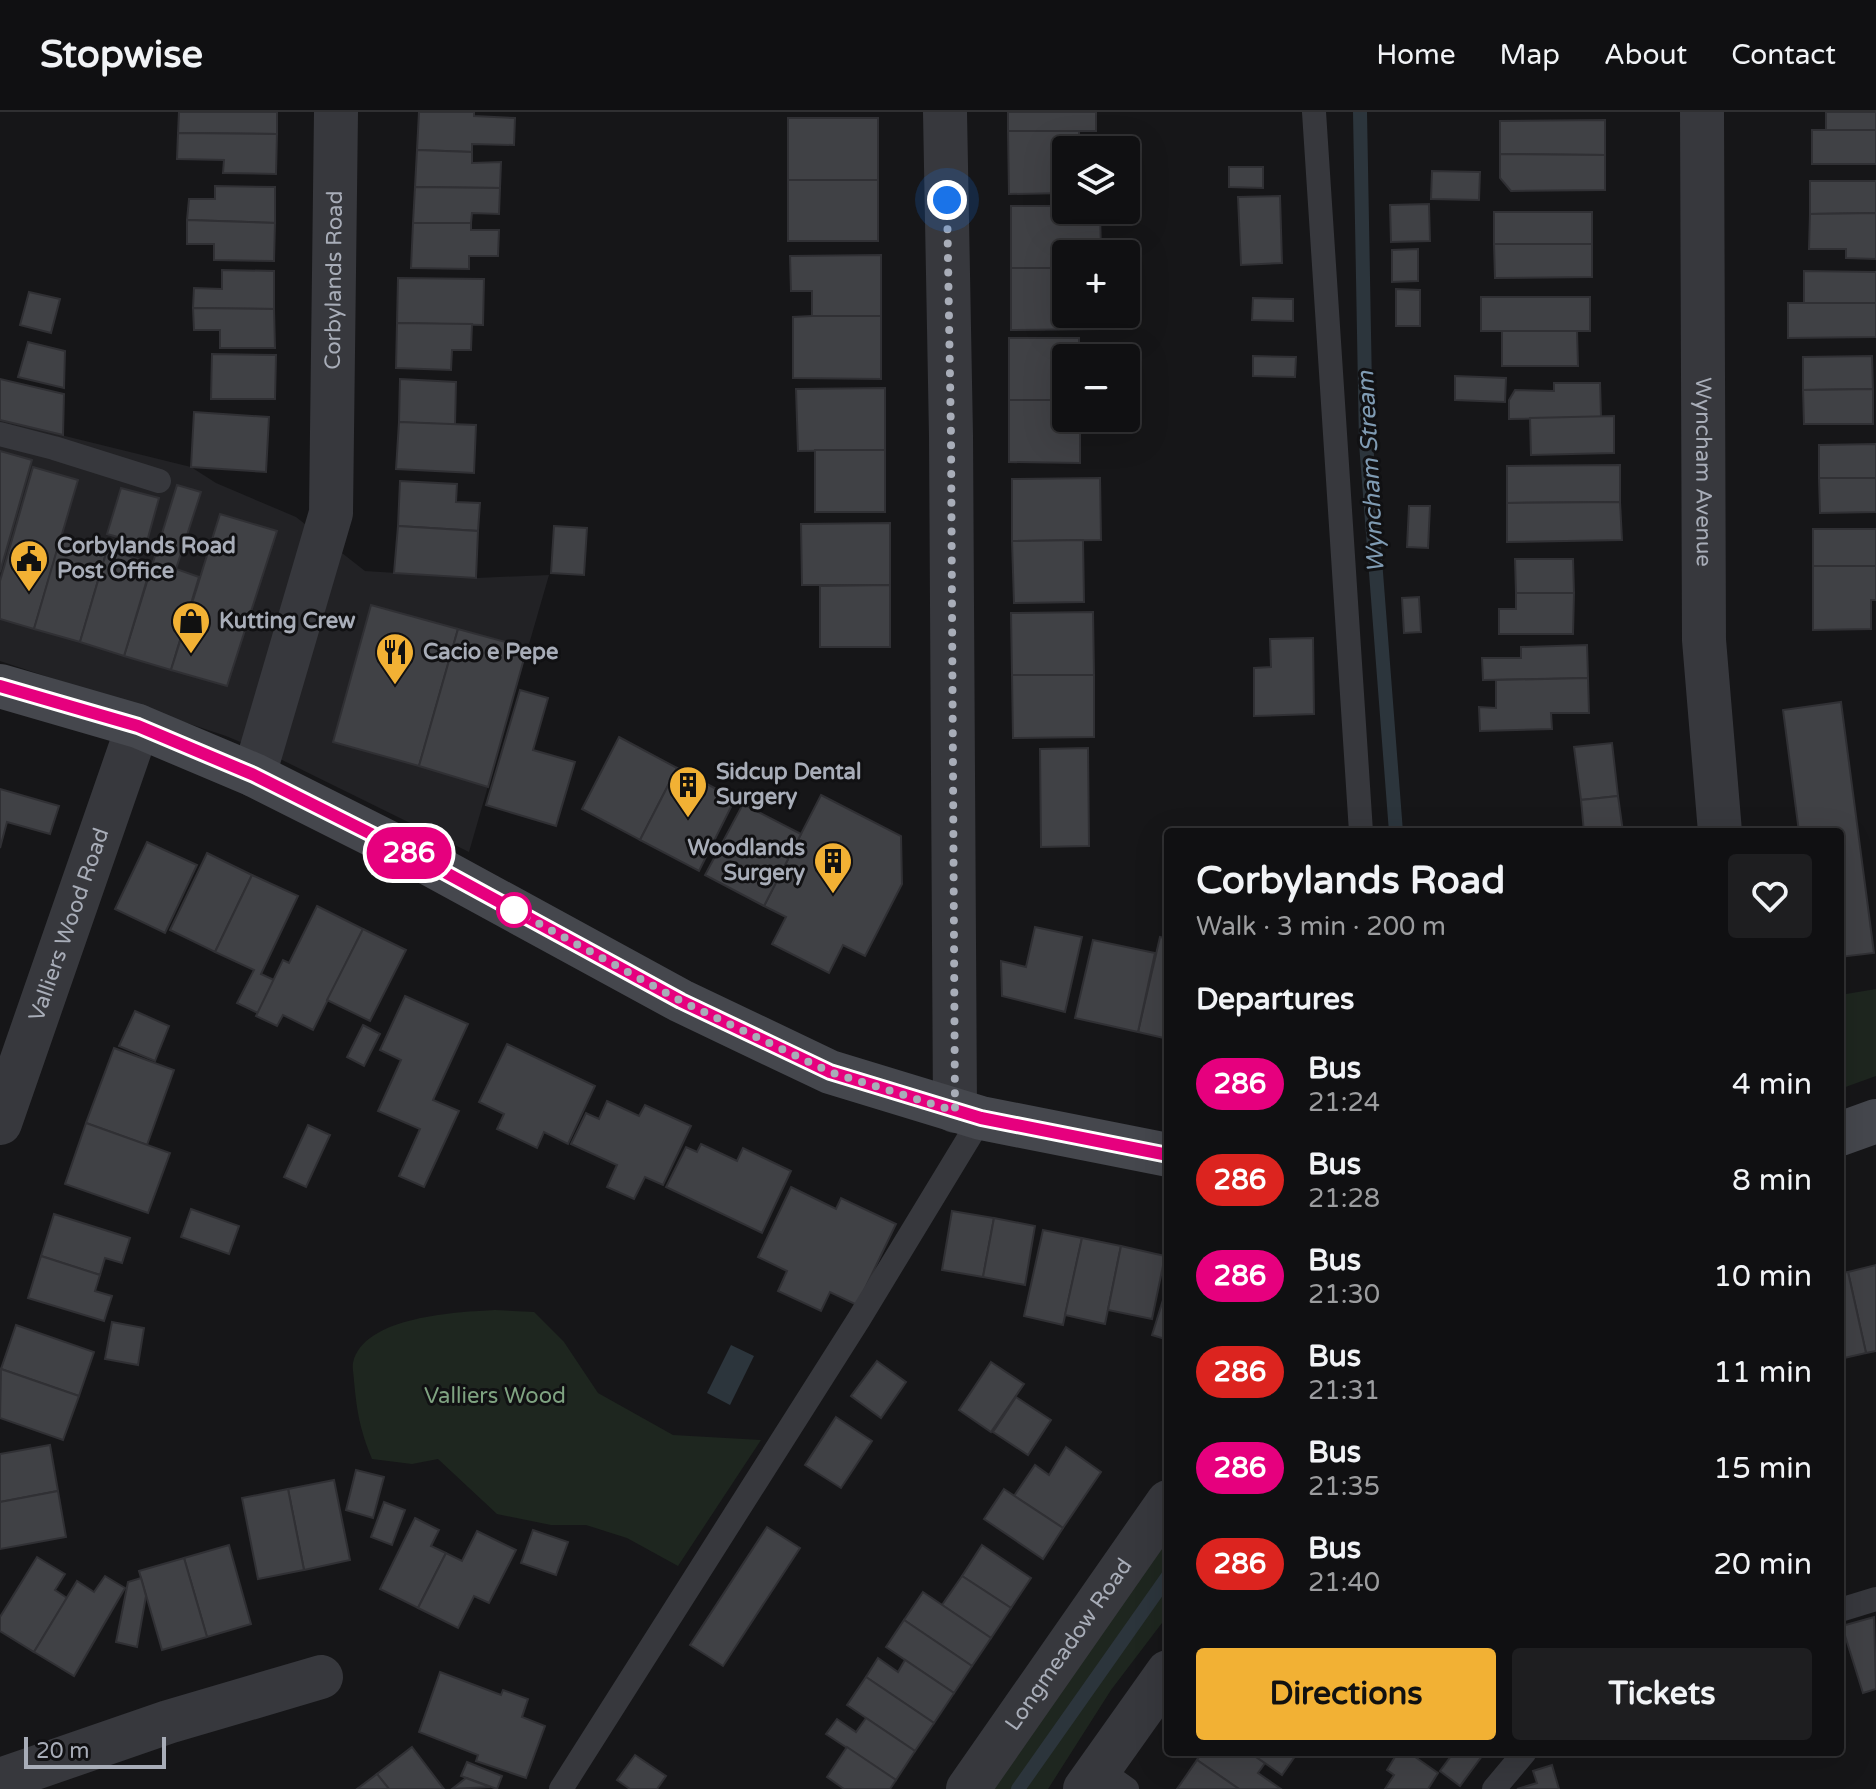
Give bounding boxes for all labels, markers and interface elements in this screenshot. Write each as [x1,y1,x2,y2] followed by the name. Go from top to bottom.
[40,32,203,78] text: Stopwise
[1376,38,1456,72] text: Home
[1500,38,1560,72] text: Map
[1604,38,1687,72] text: About
[1731,38,1836,72] text: Contact
[1052,136,1140,432] map controls
[1052,136,1140,224] button: layers
[927,180,967,220] your location
[320,190,348,370] street label: Corbylands Road
[1052,240,1140,328] button: +
[1052,344,1140,432] button: −
[1351,369,1391,574] water label: Wyncham Stream
[1690,377,1717,567] street label: Wyncham Avenue
[57,533,236,584] place label: Corbylands Road Post Office
[8,538,50,593] public building icon: Corbylands Road Post Office
[170,600,212,655] shop icon: Kutting Crew
[219,608,356,634] place label: Kutting Crew
[374,631,416,686] restaurant icon: Cacio e Pepe
[423,639,558,665] place label: Cacio e Pepe
[716,759,861,810] place label: Sidcup Dental Surgery
[667,764,709,819] building icon: Sidcup Dental Surgery
[23,824,115,1025] street label: Valliers Wood Road
[363,827,455,879] line badge: 286
[687,835,805,886] place label: Woodlands Surgery
[383,836,435,870] text: 286
[812,840,854,895] building icon: Woodlands Surgery
[1728,854,1812,938] button: heart
[1196,858,1505,904] text: Corbylands Road
[497,893,531,927] unlabelled marker
[1196,911,1446,942] text: Walk · 3 min · 200 m
[1196,981,1354,1018] text: Departures
[1308,1050,1361,1087] text: Bus
[1732,1066,1812,1103] text: 4 min
[1214,1067,1266,1101] text: 286
[1308,1087,1380,1118] text: 21:24
[1308,1146,1361,1183] text: Bus
[1732,1162,1812,1199] text: 8 min
[1214,1163,1266,1197] text: 286
[1308,1183,1380,1214] text: 21:28
[1308,1242,1361,1279] text: Bus
[1713,1258,1812,1295] text: 10 min
[1214,1259,1266,1293] text: 286
[1308,1279,1380,1310] text: 21:30
[1308,1338,1361,1375] text: Bus
[1713,1354,1812,1391] text: 11 min
[1214,1355,1266,1389] text: 286
[1308,1375,1380,1406] text: 21:31
[424,1383,566,1409] park label: Valliers Wood
[1308,1434,1361,1471] text: Bus
[1713,1450,1812,1487] text: 15 min
[1214,1451,1266,1485] text: 286
[1308,1471,1380,1502] text: 21:35
[1308,1530,1361,1567] text: Bus
[1713,1546,1812,1583] text: 20 min
[1214,1547,1266,1581] text: 286
[1000,1553,1138,1736] street label: Longmeadow Road
[1308,1567,1380,1598] text: 21:40
[1196,1648,1496,1740] button: Directions
[1512,1648,1812,1740] button: Tickets
[24,1733,166,1769] scale bar
[36,1738,90,1764] text: 20 m

